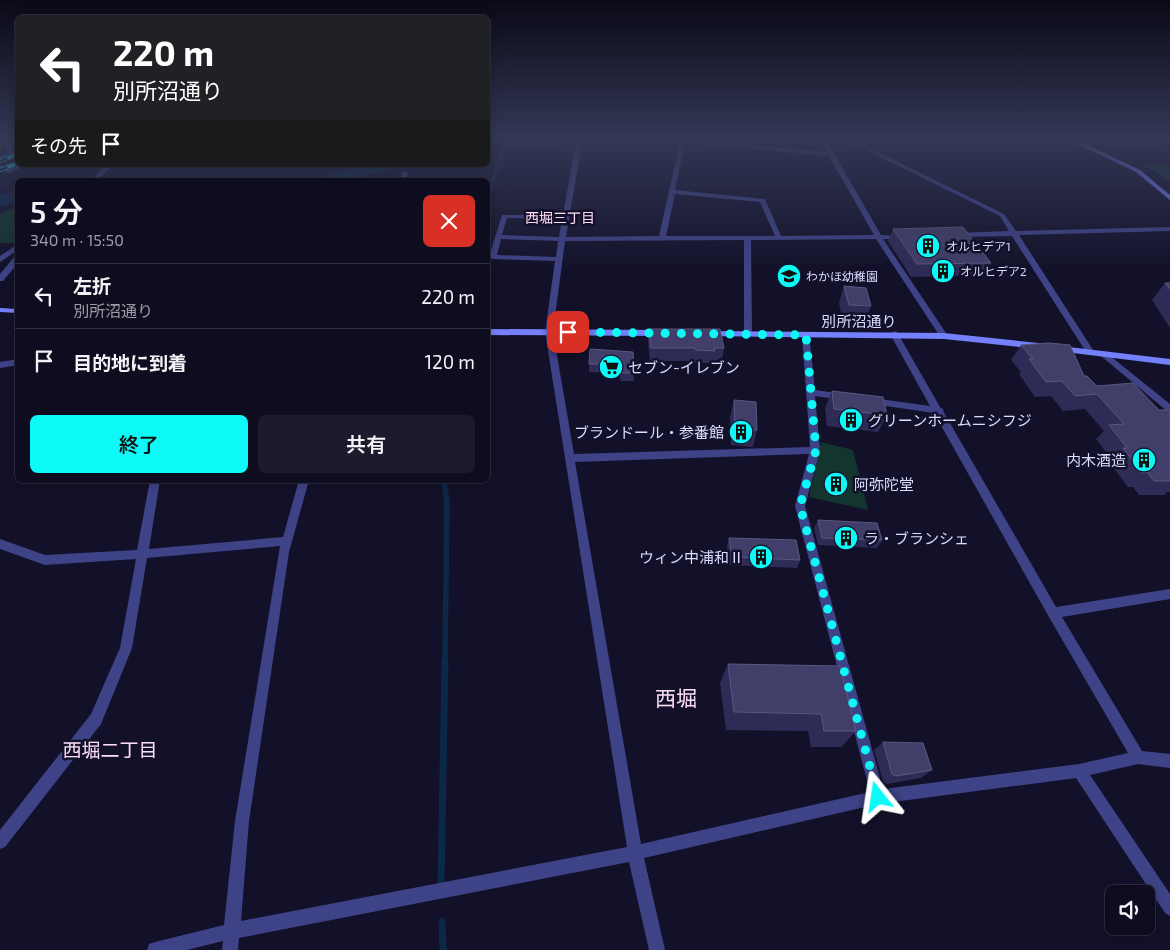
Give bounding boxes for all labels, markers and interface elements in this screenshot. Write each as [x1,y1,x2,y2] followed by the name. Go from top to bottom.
[113,31,214,73] text: 220 m
[30,35,95,100] icon: left
[113,77,223,103] text: 別所沼通り
[97,130,125,158] icon: arrive
[30,134,87,157] text: その先
[30,193,83,229] text: 5 分
[423,195,475,247] button: close
[525,209,595,226] district label: 西堀三丁目
[30,230,124,249] text: 340 m · 15:50
[915,233,941,259] building icon: オルヒデア1
[946,239,1011,253] place label: オルヒデア1
[930,258,956,284] building icon: オルヒデア2
[776,263,802,289] school or university icon: わかほ幼稚園
[960,264,1027,278] place label: オルヒデア2
[806,269,878,283] place label: わかほ幼稚園
[73,274,111,297] text: 左折
[30,282,58,310] icon: left
[421,285,475,308] text: 220 m
[73,301,153,320] text: 別所沼通り
[547,311,589,353] pin
[821,312,897,330] street label: 別所沼通り
[554,318,582,346] icon: arrive
[30,347,58,375] icon: arrive
[424,350,475,373] text: 120 m
[73,351,187,374] text: 目的地に到着
[598,354,624,380] supermarket icon: セブン-イレブン
[628,358,740,376] place label: セブン-イレブン
[838,407,864,433] building icon: グリーンホームニシフジ
[868,411,1032,429] place label: グリーンホームニシフジ
[30,415,248,473] button: 終了
[258,415,475,473] button: 共有
[728,419,754,445] building icon: ブランドール・参番館
[574,423,724,441] place label: ブランドール・参番館
[1131,447,1157,473] building icon: 内木酒造
[1066,451,1126,469] place label: 内木酒造
[823,471,849,497] building icon: 阿弥陀堂
[854,475,914,493] place label: 阿弥陀堂
[833,525,859,551] building icon: ラ・ブランシェ
[864,529,969,547] place label: ラ・ブランシェ
[748,544,774,570] building icon: ウィン中浦和Ⅱ
[639,548,744,566] place label: ウィン中浦和Ⅱ
[655,685,697,710] district label: 西堀
[62,738,158,761] district label: 西堀二丁目
[851,770,903,822] position arrow
[1105,885,1155,935] map controls
[1105,885,1155,935] button: sound

